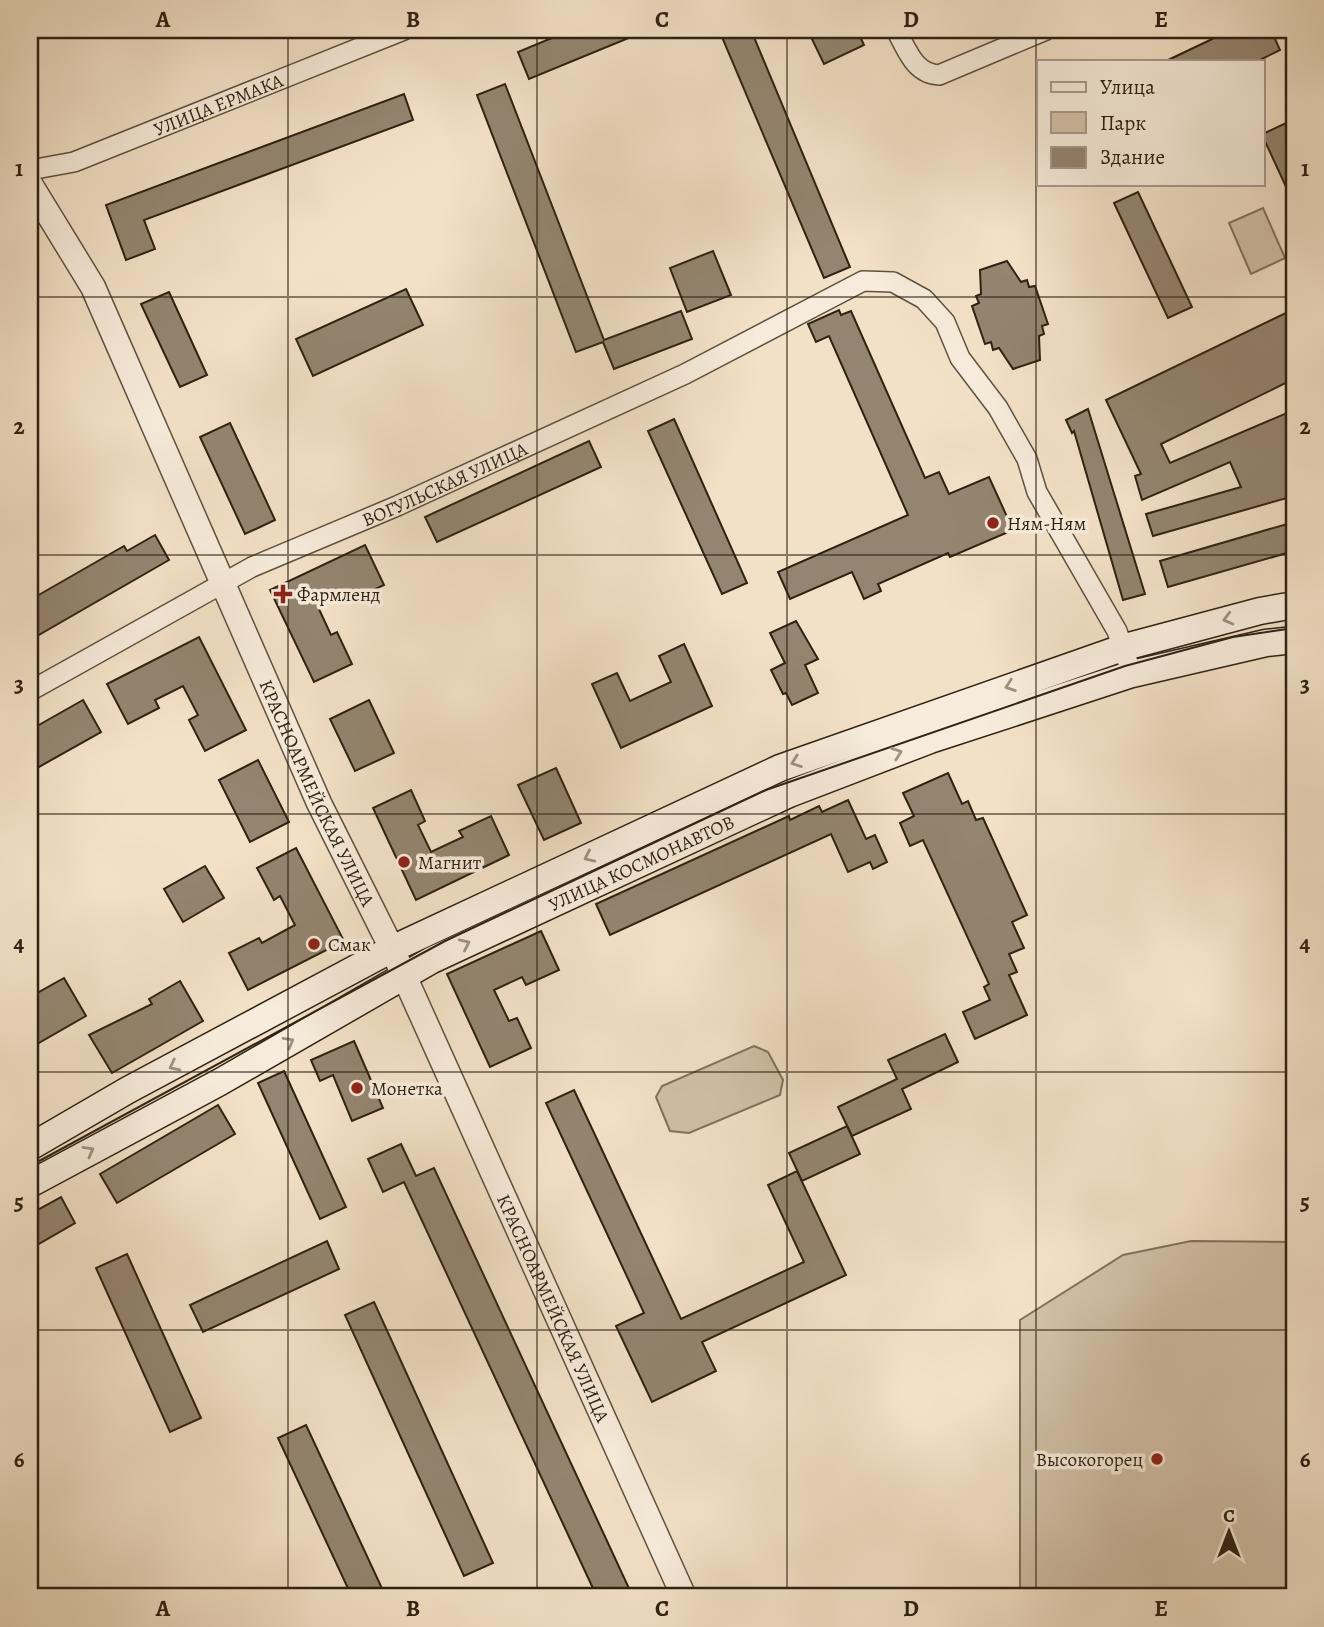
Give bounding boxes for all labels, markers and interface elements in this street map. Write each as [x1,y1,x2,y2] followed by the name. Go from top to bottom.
[155,4,171,35] text: A
[406,4,420,35] text: B
[655,4,669,35] text: C
[903,4,919,35] text: D
[1154,4,1168,35] text: E
[1037,60,1264,186] legend
[150,67,288,143] street label: УЛИЦА ЕРМАКА
[1100,73,1155,101] text: Улица
[1100,109,1146,137] text: Парк
[1100,143,1165,171] text: Здание
[15,153,23,184] text: 1
[1301,153,1309,184] text: 1
[13,411,25,442] text: 2
[1299,411,1311,442] text: 2
[358,436,533,533] street label: ВОГУЛЬСКАЯ УЛИЦА
[1007,511,1086,537] place label: Ням-Ням
[985,515,1001,531] marker: Ням-Ням
[297,582,380,608] place label: Фармленд
[275,586,291,602] marker: Фармленд
[1222,611,1234,626] one-way arrow
[14,669,24,700] text: 3
[1300,669,1310,700] text: 3
[253,676,381,912] street label: КРАСНОАРМЕЙСКАЯ УЛИЦА
[1005,678,1017,692] one-way arrow
[890,747,902,761] one-way arrow
[790,754,802,768] one-way arrow
[545,809,739,918] street label: УЛИЦА КОСМОНАВТОВ
[584,848,596,862] one-way arrow
[418,850,482,876] place label: Магнит
[396,854,412,870] marker: Магнит
[14,928,25,959] text: 4
[1300,928,1311,959] text: 4
[328,932,371,958] place label: Смак
[306,936,322,952] marker: Смак
[458,939,470,953] one-way arrow
[281,1037,294,1050] one-way arrow
[169,1058,181,1072] one-way arrow
[371,1076,443,1102] place label: Монетка
[349,1080,365,1096] marker: Монетка
[82,1146,95,1159] one-way arrow
[14,1186,24,1217] text: 5
[1300,1186,1310,1217] text: 5
[490,1190,616,1427] street label: КРАСНОАРМЕЙСКАЯ УЛИЦА
[14,1444,25,1475] text: 6
[1300,1444,1311,1475] text: 6
[1036,1447,1143,1473] place label: Высокогорец
[1149,1451,1165,1467] marker: Высокогорец
[1194,1498,1264,1568] north arrow
[1223,1503,1235,1529] text: С
[155,1593,171,1624] text: A
[406,1593,420,1624] text: B
[655,1593,669,1624] text: C
[903,1593,919,1624] text: D
[1154,1593,1168,1624] text: E

